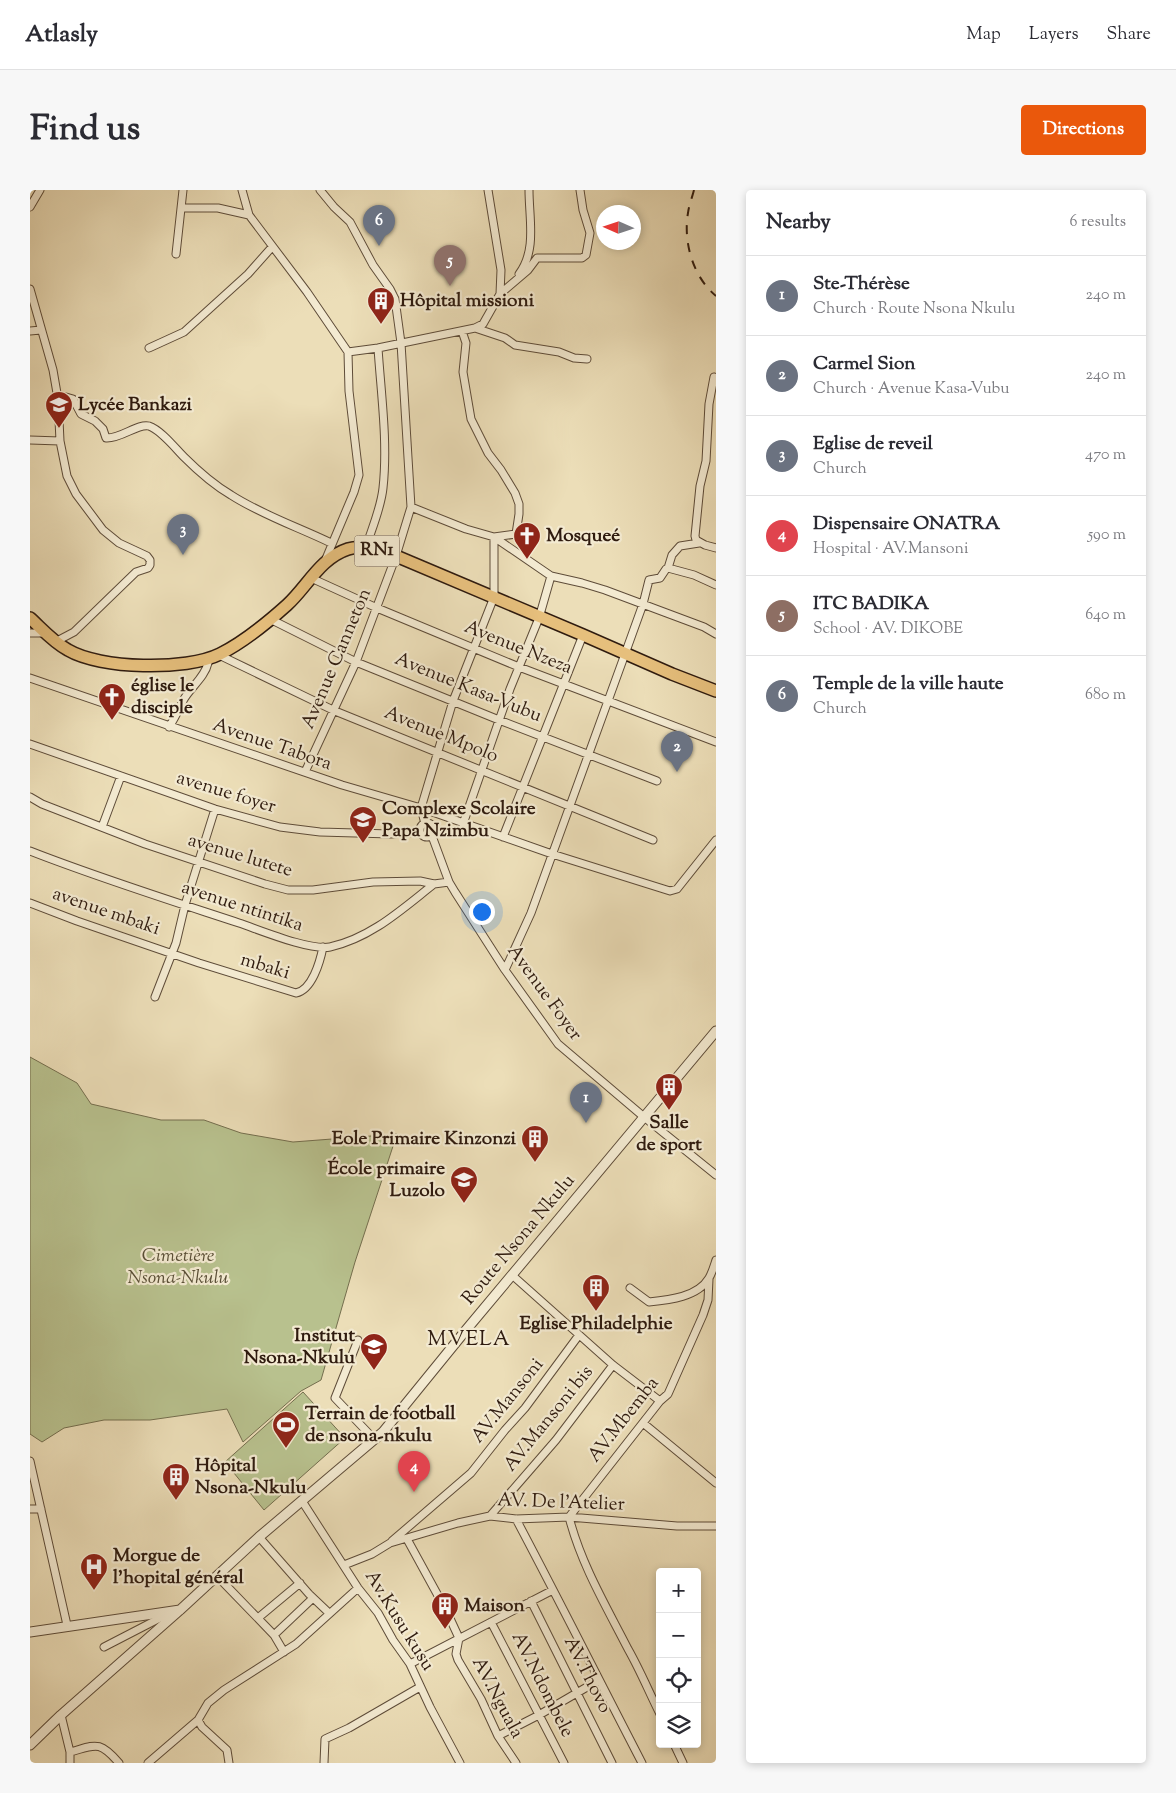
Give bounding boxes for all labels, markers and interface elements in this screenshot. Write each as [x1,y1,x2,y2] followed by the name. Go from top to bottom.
[25,18,98,52] text: Atlasly
[966,22,1001,48] text: Map
[1029,22,1079,48] text: Layers
[1107,22,1151,48] text: Share
[30,105,140,156] text: Find us
[1021,105,1146,155] button: Directions
[363,205,395,246] pin: 6
[596,205,641,250] north arrow
[766,208,831,238] text: Nearby
[1070,211,1126,234] text: 6 results
[434,245,466,286] pin: 5
[813,271,910,298] text: Ste-Thérèse
[779,284,785,307] text: 1
[1085,284,1126,307] text: 240 m
[366,286,396,325] building icon: Hôpital missioni
[400,288,535,315] place label: Hôpital missioni
[813,298,1015,321] text: Church · Route Nsona Nkulu
[813,351,916,378] text: Carmel Sion
[778,364,786,387] text: 2
[1085,364,1126,387] text: 240 m
[813,378,1010,401] text: Church · Avenue Kasa-Vubu
[44,390,74,429] school or university icon: Lycée Bankazi
[78,392,193,419] place label: Lycée Bankazi
[813,431,933,458] text: Eglise de reveil
[779,444,785,467] text: 3
[1085,444,1126,467] text: 470 m
[813,458,867,481] text: Church
[813,511,1000,538] text: Dispensaire ONATRA
[167,514,199,555] pin: 3
[512,521,542,560] church icon: Mosqueé
[546,523,620,550] place label: Mosqueé
[778,524,786,547] text: 4
[1088,524,1126,547] text: 590 m
[354,536,400,566] road number: RN1
[813,538,968,561] text: Hospital · AV.Mansoni
[295,584,379,734] street label: Avenue Canneton
[813,591,929,618] text: ITC BADIKA
[779,604,785,627] text: 5
[1085,604,1126,627] text: 640 m
[460,614,576,682] street label: Avenue Nzeza
[813,618,963,641] text: School · AV. DIKOBE
[390,646,546,730] street label: Avenue Kasa-Vubu
[813,671,1004,698] text: Temple de la ville haute
[131,673,194,722] place label: église le disciple
[97,682,127,721] church icon: église le disciple
[778,684,786,707] text: 6
[1085,684,1126,707] text: 680 m
[813,698,867,721] text: Church
[380,700,502,770] street label: Avenue Mpolo
[209,712,335,778] street label: Avenue Tabora
[661,731,693,772] pin: 2
[173,765,279,821] street label: avenue foyer
[382,796,536,845] place label: Complexe Scolaire Papa Nzimbu
[348,805,378,844] school or university icon: Complexe Scolaire Papa Nzimbu
[184,827,296,885] street label: avenue lutete
[178,875,307,939] street label: avenue ntintika
[49,881,163,943] street label: avenue mbaki
[469,899,495,925] your location
[500,939,588,1047] street label: Avenue Foyer
[237,947,293,987] street label: mbaki
[654,1072,684,1111] building icon: Salle de sport
[570,1082,602,1123] pin: 1
[636,1110,702,1159] place label: Salle de sport
[520,1124,550,1163] building icon: Eole Primaire Kinzonzi
[332,1126,517,1153] place label: Eole Primaire Kinzonzi
[328,1156,446,1205] place label: École primaire Luzolo
[449,1165,479,1204] school or university icon: École primaire Luzolo
[456,1169,582,1311] street label: Route Nsona Nkulu
[127,1243,229,1292] park label: Cimetière Nsona-Nkulu
[581,1273,611,1312] building icon: Eglise Philadelphie
[519,1311,673,1338] place label: Eglise Philadelphie
[244,1323,355,1372] place label: Institut Nsona-Nkulu
[427,1325,511,1355] district label: MVELA
[359,1332,389,1371] school or university icon: Institut Nsona-Nkulu
[465,1353,551,1449] street label: AV.Mansoni
[498,1360,600,1478] street label: AV.Mansoni bis
[582,1371,666,1469] street label: AV.Mbemba
[305,1401,456,1450] place label: Terrain de football de nsona-nkulu
[271,1410,301,1449] sports icon: Terrain de football de nsona-nkulu
[398,1451,430,1492] pin: 4
[195,1453,306,1502] place label: Hôpital Nsona-Nkulu
[161,1462,191,1501] building icon: Hôpital Nsona-Nkulu
[497,1487,625,1519] street label: AV. De l'Atelier
[113,1543,245,1592] place label: Morgue de l'hopital général
[79,1552,109,1591] hospital icon: Morgue de l'hopital général
[357,1566,441,1677] street label: Av.Kusu kusu
[656,1568,701,1748] map controls
[656,1568,701,1613] button: +
[430,1591,460,1630] building icon: Maison
[464,1593,525,1620] place label: Maison
[656,1613,701,1658] button: −
[504,1628,580,1742] street label: AV.Ndombele
[556,1632,618,1718] street label: AV.Thovo
[464,1653,530,1744] street label: AV.Nguala
[656,1658,701,1703] button: locate
[656,1703,701,1748] button: layers

